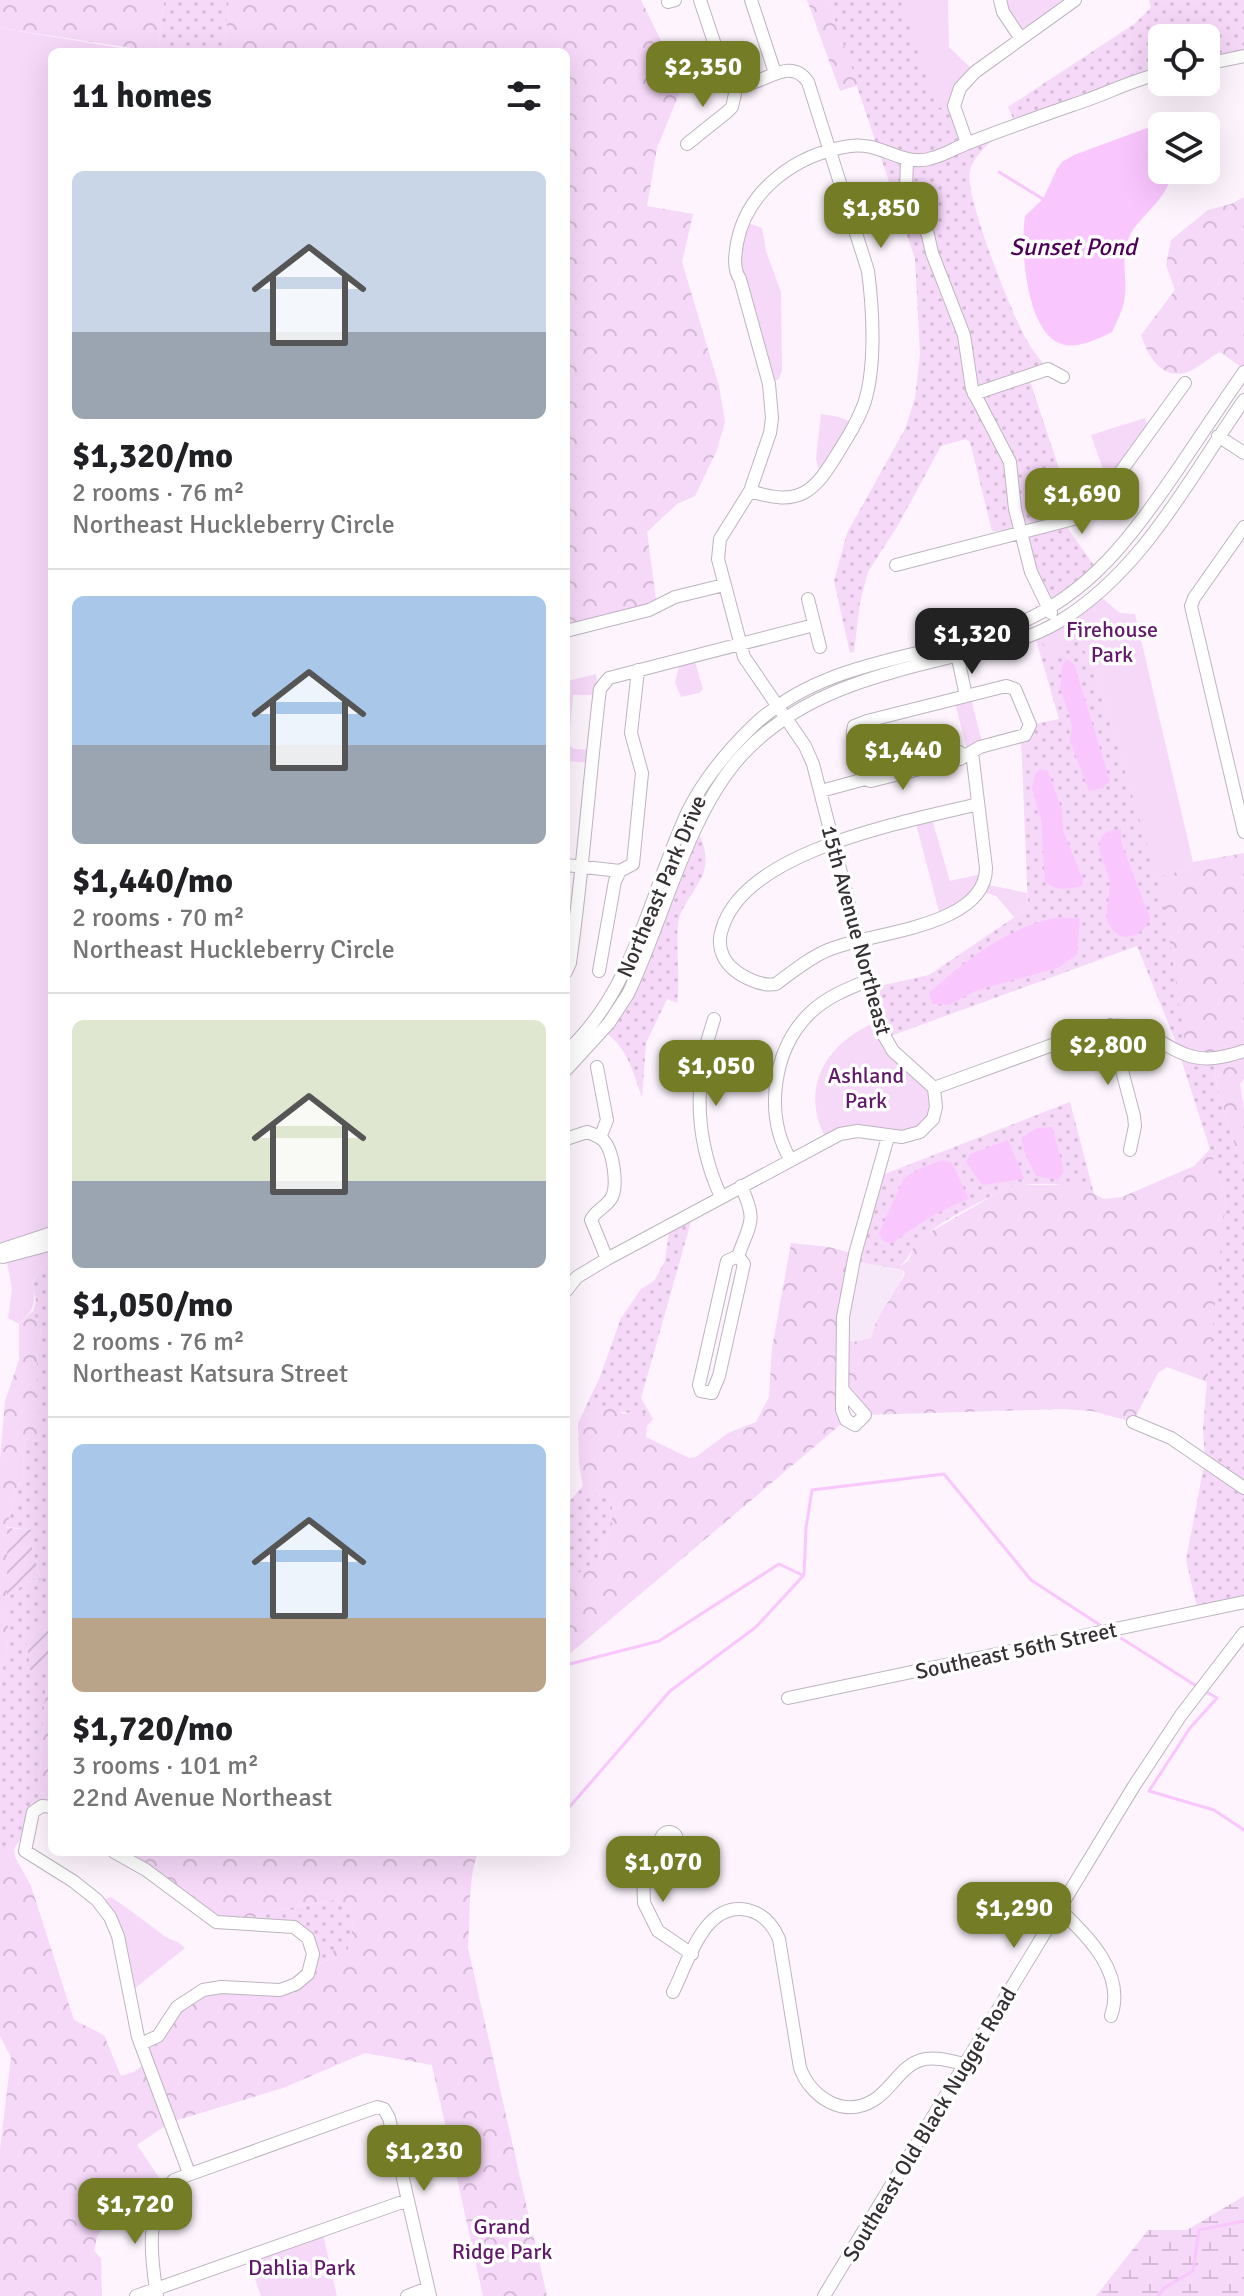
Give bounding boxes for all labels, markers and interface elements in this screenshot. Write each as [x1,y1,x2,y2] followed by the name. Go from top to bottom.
[1148,24,1220,184] map controls
[1148,24,1220,96] button: locate
[638,41,768,109] pin: $2,350
[664,51,742,83] text: $2,350
[502,74,546,118] icon: filters
[72,75,212,117] text: 11 homes
[1148,112,1220,184] button: layers
[816,182,946,250] pin: $1,850
[842,192,920,224] text: $1,850
[237,223,381,367] icon: home
[1010,232,1140,262] water label: Sunset Pond
[72,435,233,477] text: $1,320/mo
[1017,468,1147,536] pin: $1,690
[72,477,245,509] text: 2 rooms · 76 m²
[1043,478,1121,510] text: $1,690
[72,509,395,541] text: Northeast Huckleberry Circle
[907,608,1037,676] pin: $1,320
[1066,616,1158,668] park label: Firehouse Park
[933,618,1011,650] text: $1,320
[237,648,381,792] icon: home
[838,724,968,792] pin: $1,440
[864,734,942,766] text: $1,440
[611,791,712,981] street label: Northeast Park Drive
[816,822,898,1038] street label: 15th Avenue Northeast
[72,860,233,902] text: $1,440/mo
[72,902,245,934] text: 2 rooms · 70 m²
[72,934,395,966] text: Northeast Huckleberry Circle
[1043,1019,1173,1087] pin: $2,800
[1069,1029,1147,1061] text: $2,800
[651,1040,781,1108] pin: $1,050
[677,1050,755,1082] text: $1,050
[828,1062,904,1114] park label: Ashland Park
[237,1072,381,1216] icon: home
[72,1284,233,1326] text: $1,050/mo
[72,1326,245,1358] text: 2 rooms · 76 m²
[72,1358,348,1390] text: Northeast Katsura Street
[237,1496,381,1640] icon: home
[913,1616,1120,1685] street label: Southeast 56th Street
[72,1708,233,1750] text: $1,720/mo
[72,1750,259,1782] text: 3 rooms · 101 m²
[72,1782,332,1814] text: 22nd Avenue Northeast
[598,1836,728,1904] pin: $1,070
[624,1846,702,1878] text: $1,070
[949,1882,1079,1950] pin: $1,290
[975,1892,1053,1924] text: $1,290
[837,1982,1022,2266] street label: Southeast Old Black Nugget Road
[359,2125,489,2193] pin: $1,230
[385,2135,463,2167] text: $1,230
[70,2178,200,2246] pin: $1,720
[96,2188,174,2220] text: $1,720
[452,2213,552,2265] park label: Grand Ridge Park
[248,2254,356,2281] park label: Dahlia Park

